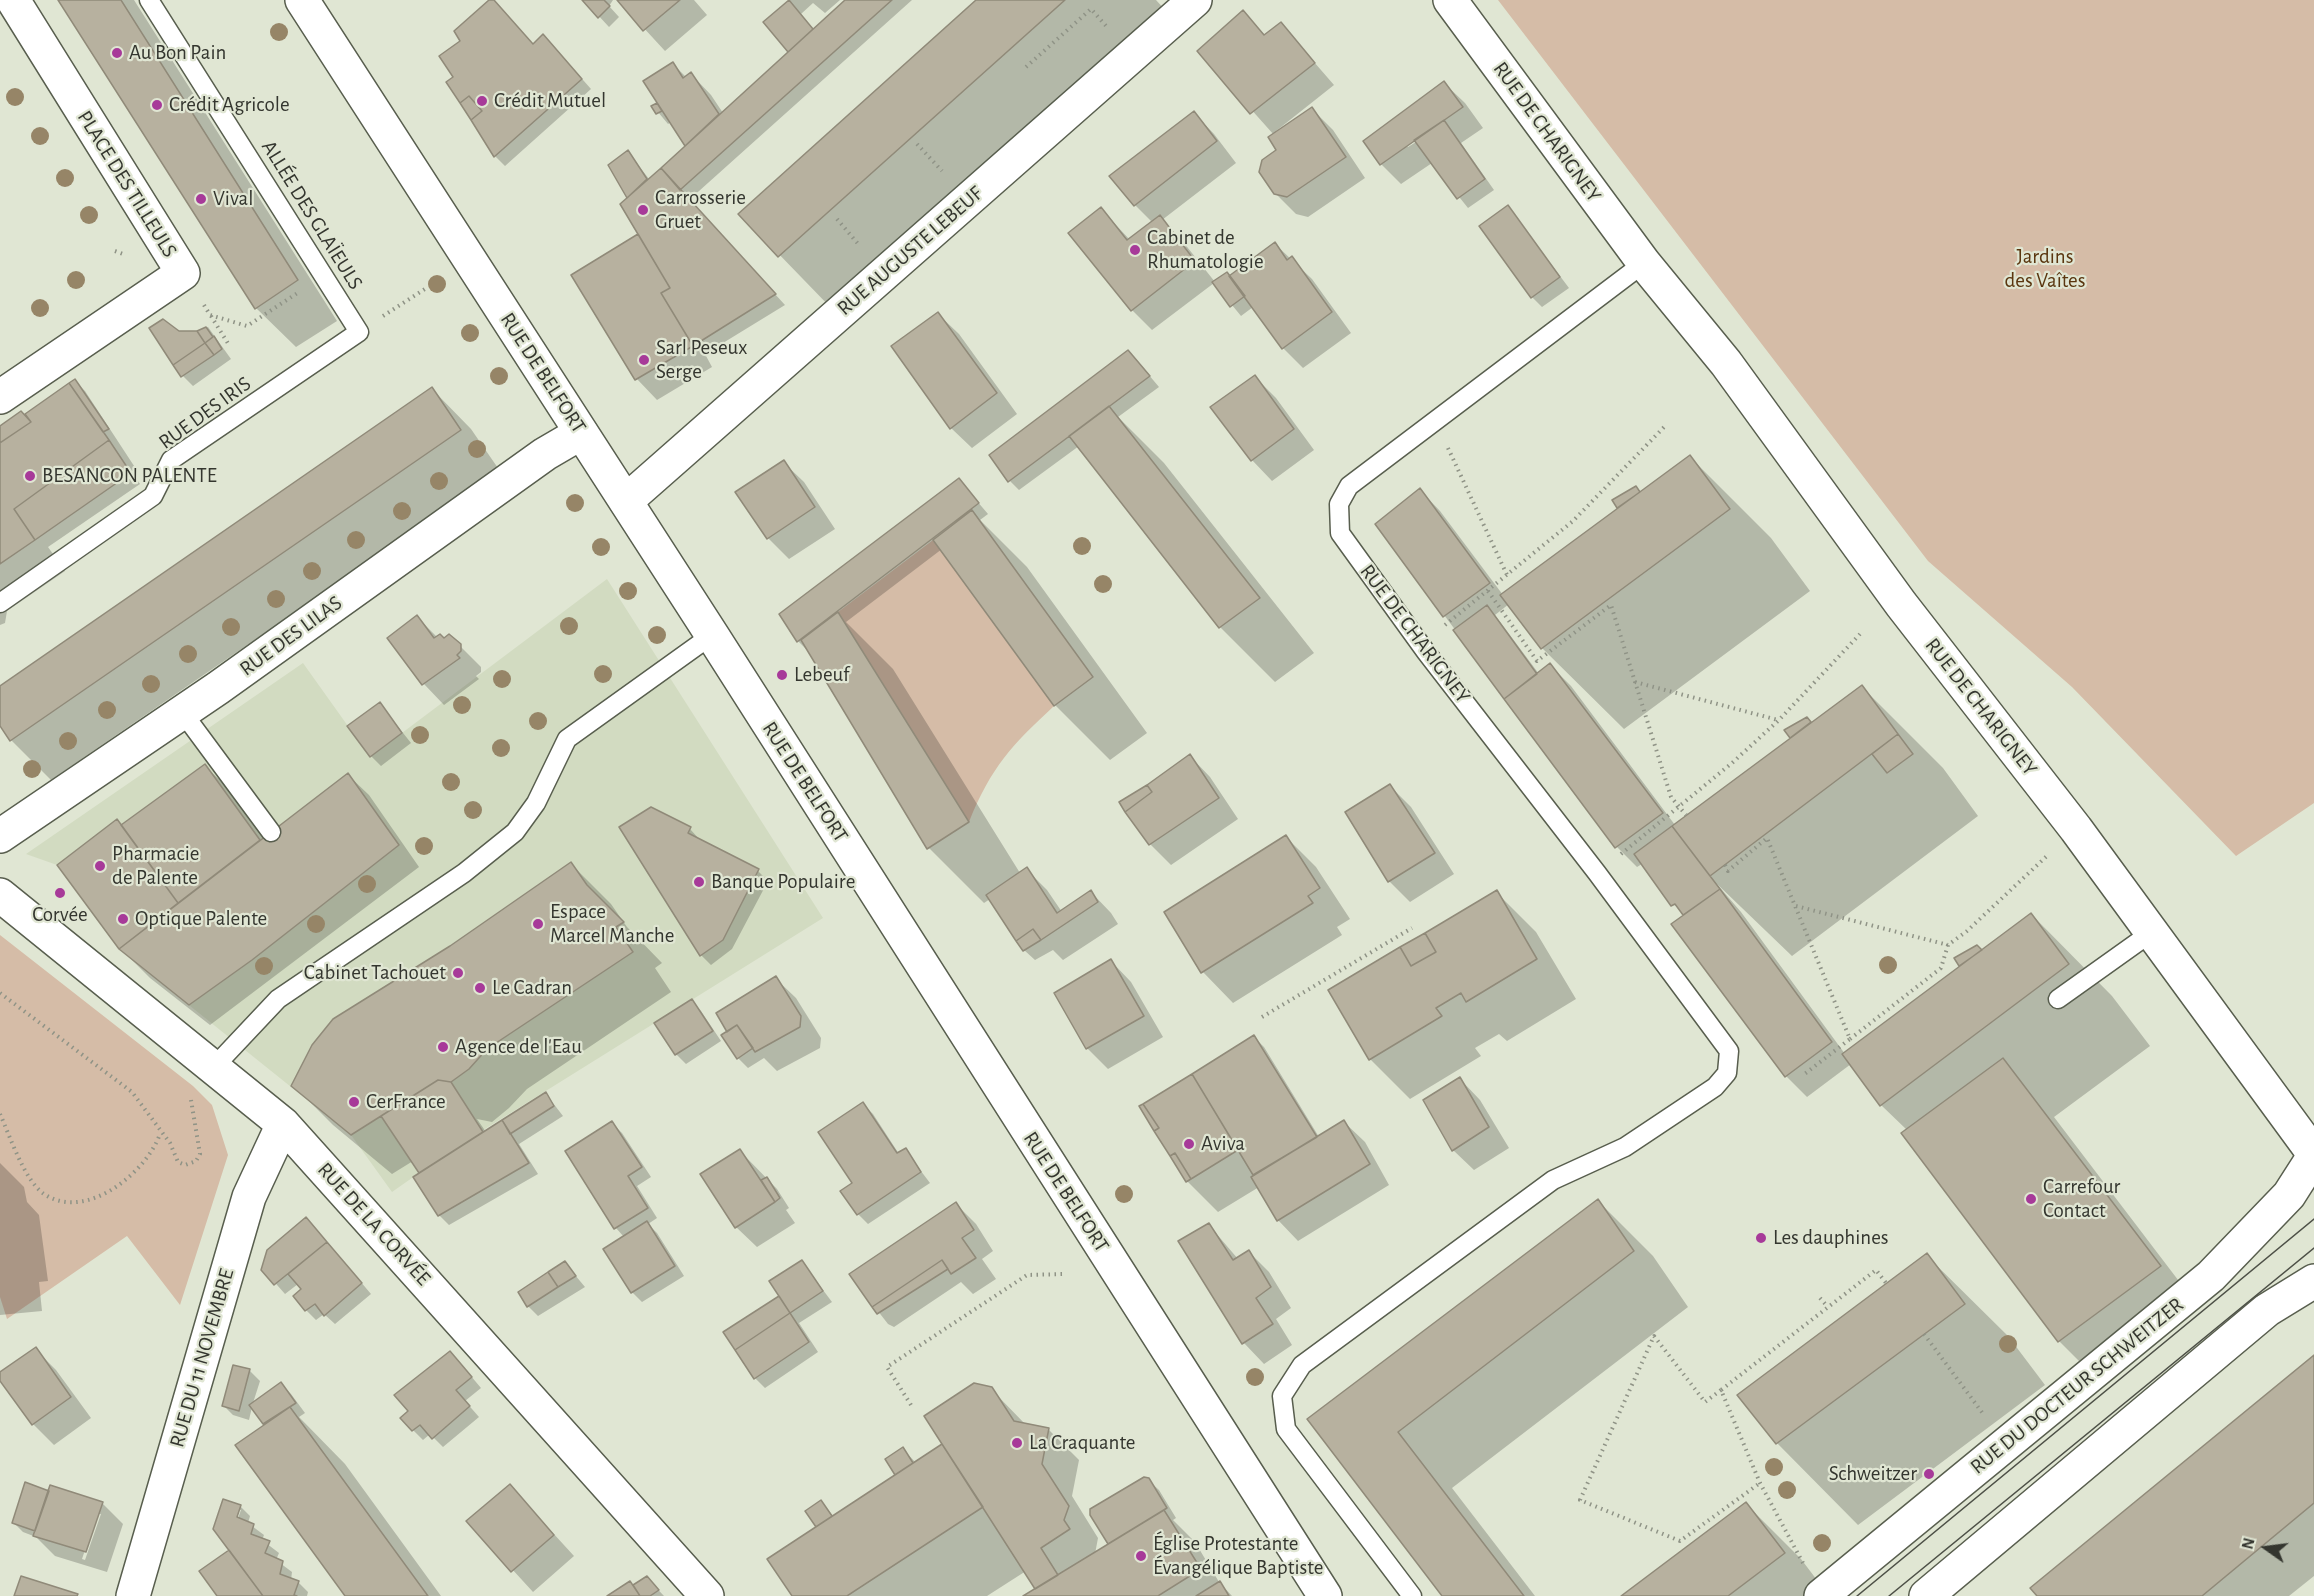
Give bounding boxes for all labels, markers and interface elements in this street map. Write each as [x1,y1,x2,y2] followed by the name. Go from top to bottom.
[129,40,226,66] place label: Au Bon Pain
[110,46,124,60] marker: Au Bon Pain
[1488,57,1606,207] street label: RUE DE CHARIGNEY
[494,88,606,114] place label: Crédit Mutuel
[169,92,290,118] place label: Crédit Agricole
[475,94,489,108] marker: Crédit Mutuel
[150,98,164,112] marker: Crédit Agricole
[72,106,182,262] street label: PLACE DES TILLEULS
[256,136,368,294] street label: ALLÉE DES GLAÏEULS
[832,181,988,321] street label: RUE AUGUSTE LEBEUF
[655,185,746,235] place label: Carrosserie Gruet
[213,186,253,212] place label: Vival
[194,192,208,206] marker: Vival
[636,203,650,217] marker: Carrosserie Gruet
[1147,225,1264,275] place label: Cabinet de Rhumatologie
[1128,243,1142,257] marker: Cabinet de Rhumatologie
[2004,244,2086,294] park label: Jardins des Vaîtes
[495,308,591,438] street label: RUE DE BELFORT
[656,335,747,385] place label: Sarl Peseux Serge
[637,353,651,367] marker: Sarl Peseux Serge
[154,371,256,455] street label: RUE DES IRIS
[42,463,217,489] place label: BESANCON PALENTE
[23,469,37,483] marker: BESANCON PALENTE
[1354,559,1476,709] street label: RUE DE CHARIGNEY
[235,590,347,682] street label: RUE DES LILAS
[1919,633,2043,781] street label: RUE DE CHARIGNEY
[794,662,849,688] place label: Lebeuf
[775,668,789,682] marker: Lebeuf
[757,717,853,847] street label: RUE DE BELFORT
[112,841,199,891] place label: Pharmacie de Palente
[93,859,107,873] marker: Pharmacie de Palente
[711,869,855,895] place label: Banque Populaire
[692,875,706,889] marker: Banque Populaire
[53,886,67,900] marker: Corvée
[550,899,674,949] place label: Espace Marcel Manche
[32,902,88,928] place label: Corvée
[135,906,267,932] place label: Optique Palente
[116,912,130,926] marker: Optique Palente
[531,917,545,931] marker: Espace Marcel Manche
[304,960,446,986] place label: Cabinet Tachouet
[451,966,465,980] marker: Cabinet Tachouet
[492,975,572,1001] place label: Le Cadran
[473,981,487,995] marker: Le Cadran
[455,1034,582,1060] place label: Agence de l'Eau
[436,1040,450,1054] marker: Agence de l'Eau
[366,1089,446,1115] place label: CerFrance
[347,1095,361,1109] marker: CerFrance
[1018,1127,1114,1257] street label: RUE DE BELFORT
[1201,1131,1245,1157] place label: Aviva
[1182,1137,1196,1151] marker: Aviva
[312,1157,436,1291] street label: RUE DE LA CORVÉE
[2043,1174,2120,1224] place label: Carrefour Contact
[2024,1192,2038,1206] marker: Carrefour Contact
[1773,1225,1889,1251] place label: Les dauphines
[1754,1231,1768,1245] marker: Les dauphines
[164,1266,240,1450] street label: RUE DU 11 NOVEMBRE
[1965,1292,2189,1480] street label: RUE DU DOCTEUR SCHWEITZER
[1029,1430,1135,1456] place label: La Craquante
[1010,1436,1024,1450] marker: La Craquante
[1829,1461,1917,1487] place label: Schweitzer
[1922,1467,1936,1481] marker: Schweitzer
[2236,1518,2296,1578] north arrow
[1153,1531,1323,1581] place label: Église Protestante Évangélique Baptiste
[2239,1536,2258,1551] text: N
[1134,1549,1148,1563] marker: Église Protestante Évangélique Baptiste

